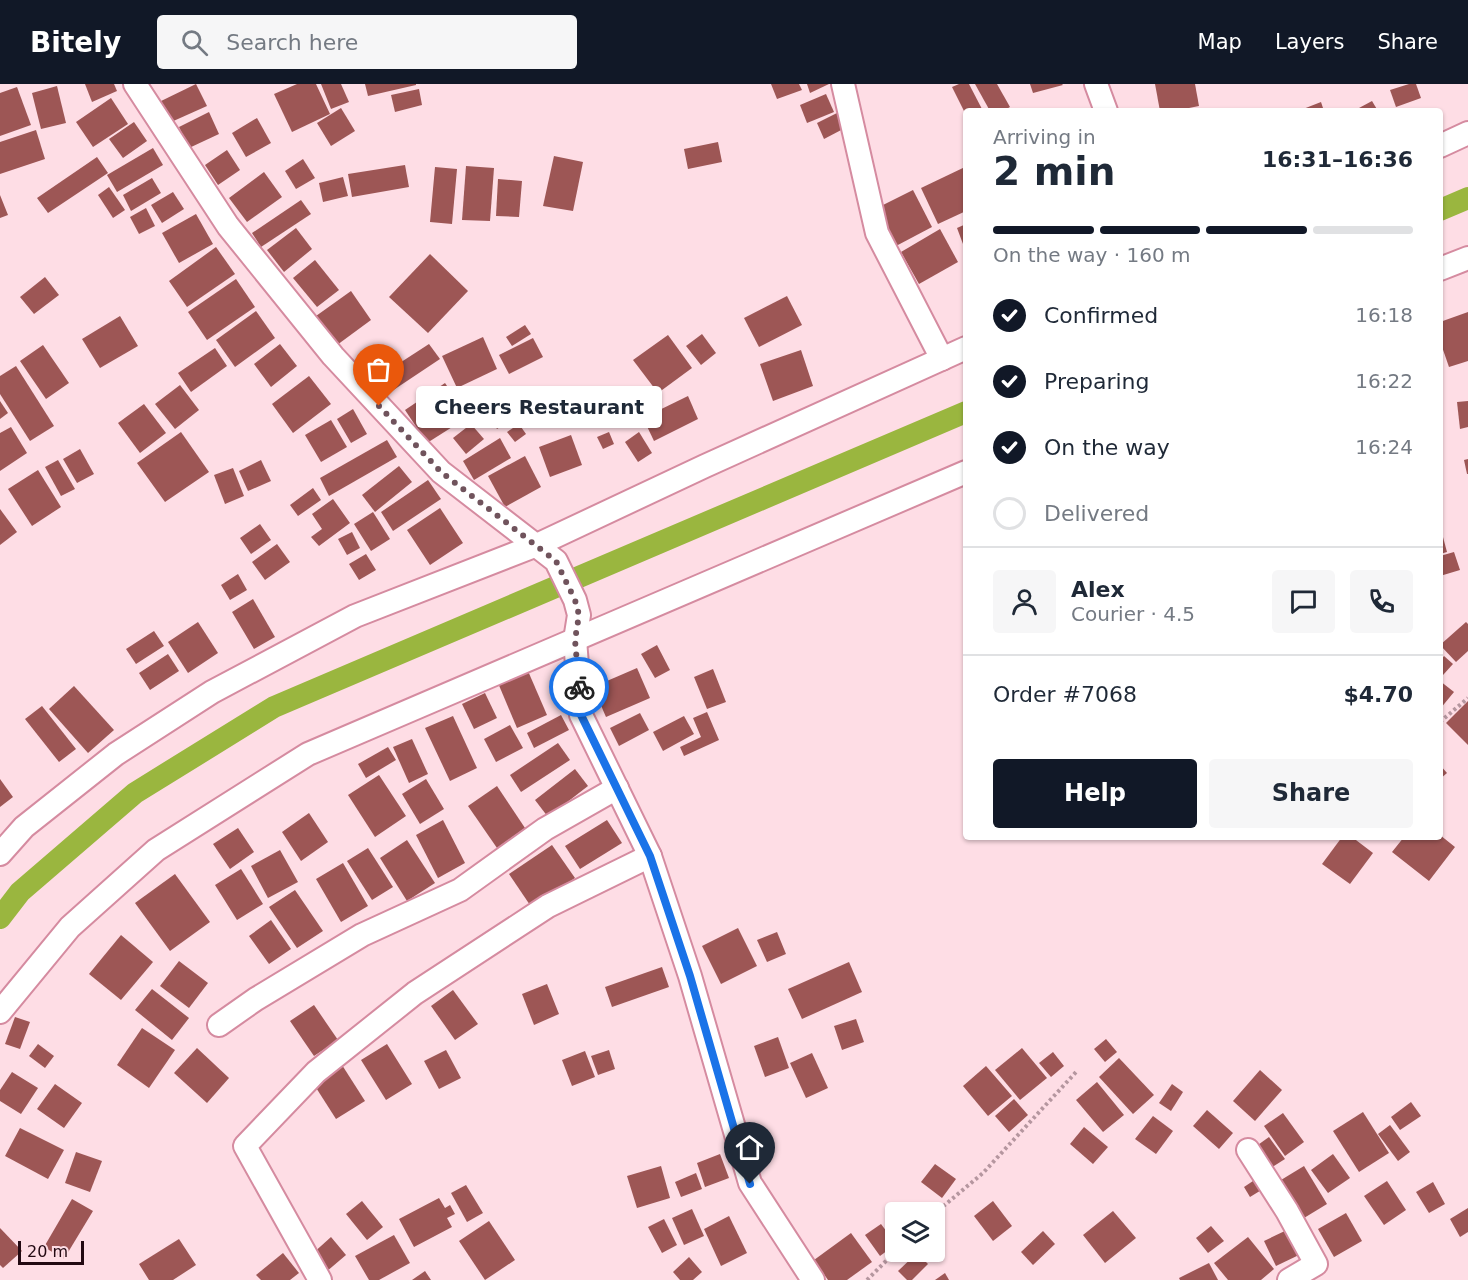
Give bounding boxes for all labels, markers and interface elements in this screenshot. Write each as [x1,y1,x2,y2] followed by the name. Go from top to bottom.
[157,15,577,69] search box
[30,26,121,59] text: Bitely
[178,26,211,59] icon: search
[226,30,358,55] text: Search here
[1198,30,1242,54] text: Map
[1275,30,1344,54] text: Layers
[1377,30,1438,54] text: Share
[993,125,1096,149] text: Arriving in
[1262,147,1413,172] text: 16:31–16:36
[993,149,1115,194] text: 2 min
[993,243,1191,267] text: On the way · 160 m
[993,299,1026,332] icon: check
[1044,303,1158,328] text: Confirmed
[1355,303,1413,327] text: 16:18
[353,344,404,406] pin
[362,353,395,386] icon: bag
[993,365,1026,398] icon: check
[1044,369,1150,394] text: Preparing
[1355,369,1413,393] text: 16:22
[415,385,661,427] callout: Cheers Restaurant
[434,395,644,419] text: Cheers Restaurant
[993,431,1026,464] icon: check
[1044,435,1170,460] text: On the way
[1355,435,1413,459] text: 16:24
[1044,501,1149,526] text: Delivered
[993,570,1056,633] button: person
[1272,570,1335,633] button: chat
[1350,570,1413,633] button: phone
[1071,577,1125,602] text: Alex
[1071,602,1195,626] text: Courier · 4.5
[549,657,609,717] courier
[563,671,596,704] icon: bike
[993,682,1137,707] text: Order #7068
[1343,682,1413,707] text: $4.70
[993,759,1197,828] button: Help
[1209,759,1413,828] button: Share
[724,1122,775,1184] pin
[733,1131,766,1164] icon: home
[885,1202,945,1262] map controls
[885,1202,945,1262] button: layers
[18,1238,84,1266] scale bar
[27,1242,68,1261] text: 20 m

